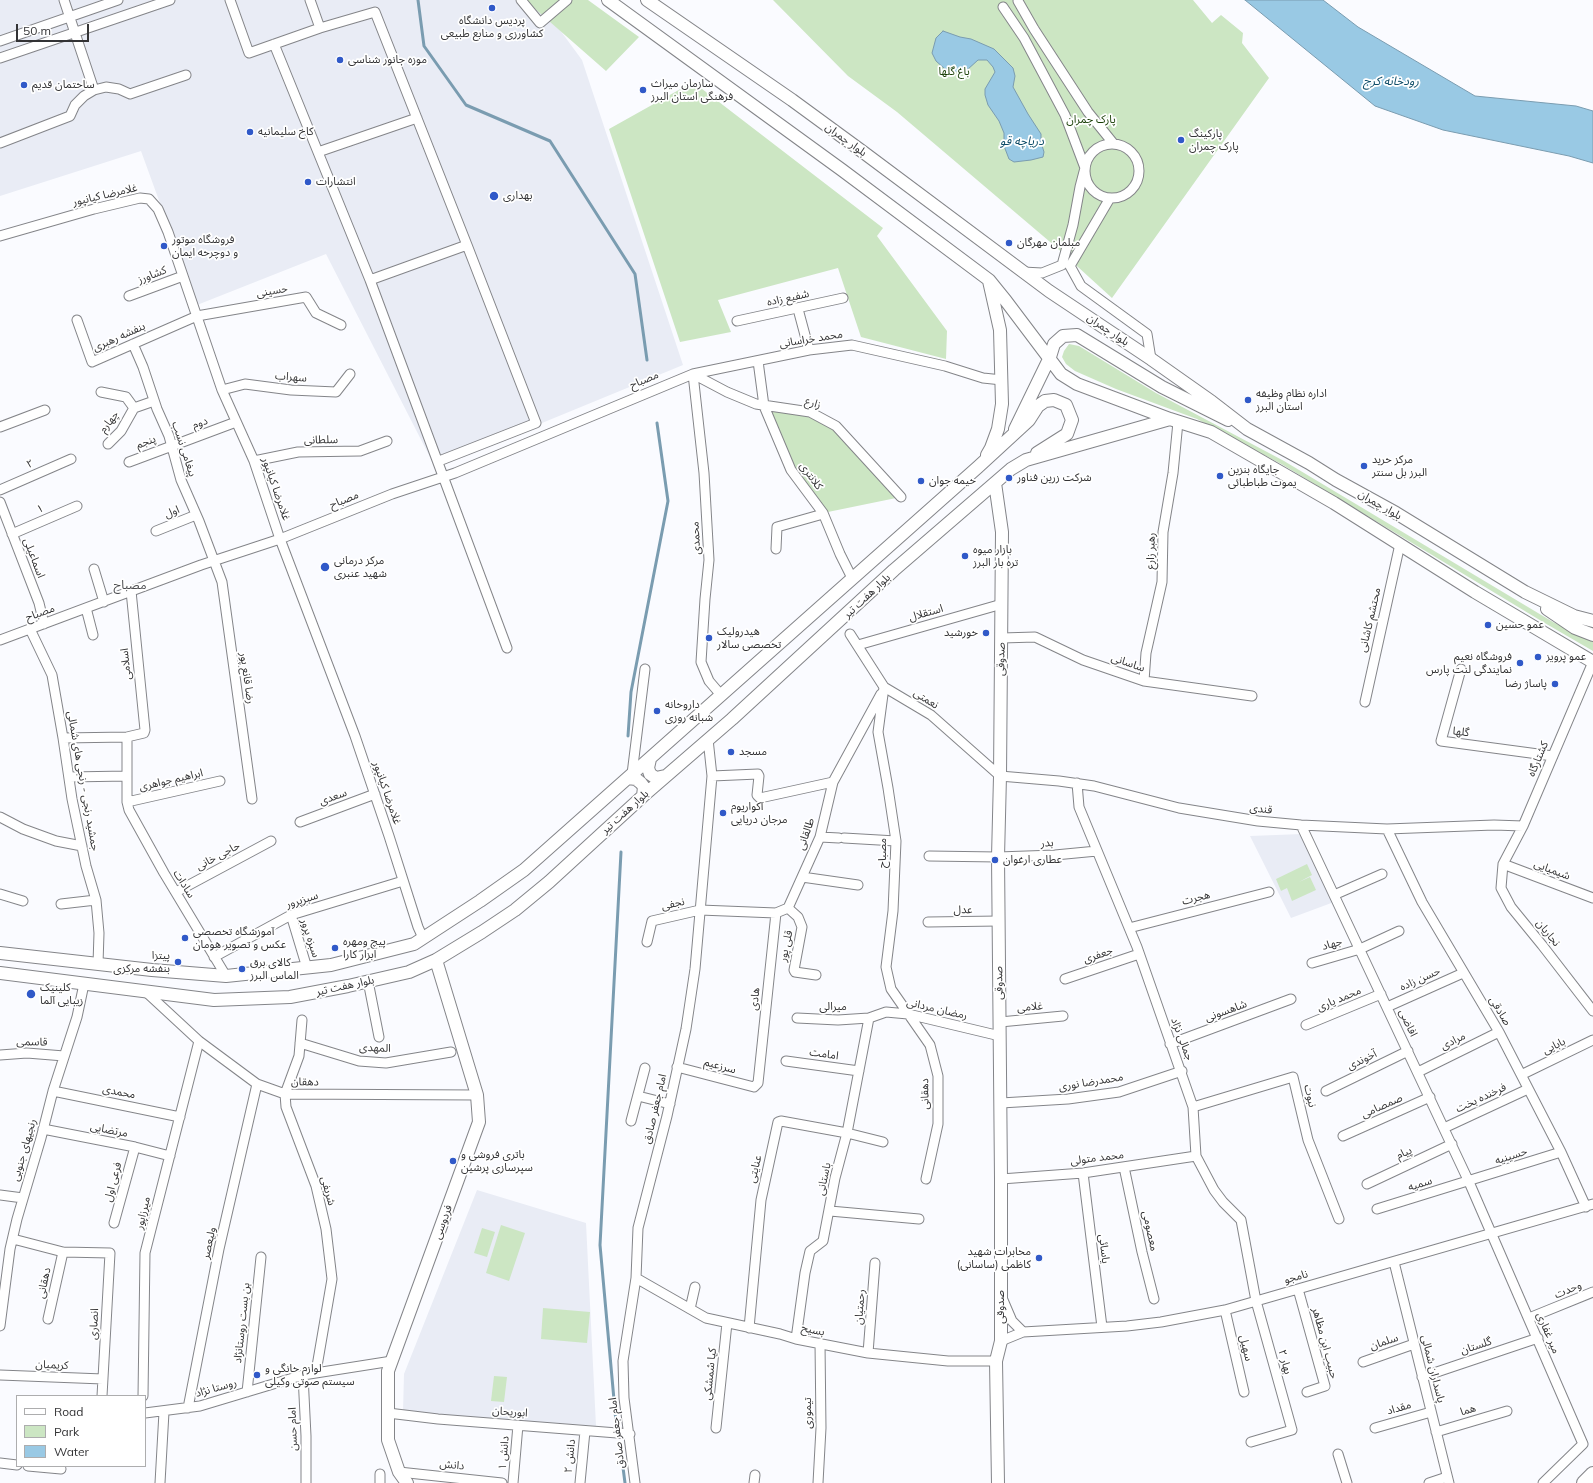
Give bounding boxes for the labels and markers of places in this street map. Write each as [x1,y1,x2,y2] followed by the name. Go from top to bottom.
[487,3,497,13] marker: پردیس دانشگاه کشاورزی و منابع طبیعی
[441,14,543,40] place label: پردیس دانشگاه کشاورزی و منابع طبیعی
[348,53,427,67] place label: موزه جانور شناسی
[335,55,345,65] marker: موزه جانور شناسی
[651,77,733,103] place label: سازمان میراث فرهنگی استان البرز
[32,78,95,92] place label: ساختمان قدیم
[19,80,29,90] marker: ساختمان قدیم
[638,85,648,95] marker: سازمان میراث فرهنگی استان البرز
[258,125,314,139] place label: کاخ سلیمانیه
[245,127,255,137] marker: کاخ سلیمانیه
[1189,127,1239,153] place label: پارکینگ پارک چمران
[1176,135,1186,145] marker: پارکینگ پارک چمران
[316,175,356,189] place label: انتشارات
[303,177,313,187] marker: انتشارات
[503,189,532,203] place label: بهداری
[488,190,500,202] marker: بهداری
[172,233,238,259] place label: فروشگاه موتور و دوچرخه ایمان
[1017,236,1080,250] place label: مبلمان مهرگان
[1004,238,1014,248] marker: مبلمان مهرگان
[159,241,169,251] marker: فروشگاه موتور و دوچرخه ایمان
[1256,387,1327,413] place label: اداره نظام وظیفه استان البرز
[1243,395,1253,405] marker: اداره نظام وظیفه استان البرز
[1372,453,1427,479] place label: مرکز خرید البرز بل سنتر
[1359,461,1369,471] marker: مرکز خرید البرز بل سنتر
[1228,463,1297,489] place label: جایگاه بنزین یموت طباطبائی
[1017,471,1092,485] place label: شرکت زرین فناور
[1215,471,1225,481] marker: جایگاه بنزین یموت طباطبائی
[1004,473,1014,483] marker: شرکت زرین فناور
[929,474,976,488] place label: خیمه جوان
[916,476,926,486] marker: خیمه جوان
[973,543,1018,569] place label: بازار میوه تره بار البرز
[960,551,970,561] marker: بازار میوه تره بار البرز
[334,554,387,580] place label: مرکز درمانی شهید عنبری
[319,561,331,573] marker: مرکز درمانی شهید عنبری
[1496,618,1544,632] place label: عمو حسین
[1483,620,1493,630] marker: عمو حسین
[717,625,781,651] place label: هیدرولیک تخصصی سالار
[944,626,978,640] place label: خورشید
[981,628,991,638] marker: خورشید
[704,633,714,643] marker: هیدرولیک تخصصی سالار
[1426,650,1512,676] place label: فروشگاه نعیم نمایندگی لنت پارس
[1546,650,1586,664] place label: عمو پرویز
[1533,652,1543,662] marker: عمو پرویز
[1515,658,1525,668] marker: فروشگاه نعیم نمایندگی لنت پارس
[1505,677,1547,691] place label: پاساژ رضا
[1550,679,1560,689] marker: پاساژ رضا
[665,698,713,724] place label: داروخانه شبانه روزی
[652,706,662,716] marker: داروخانه شبانه روزی
[739,745,767,759] place label: مسجد
[726,747,736,757] marker: مسجد
[731,800,788,826] place label: آکواریوم مرجان دریایی
[718,808,728,818] marker: آکواریوم مرجان دریایی
[1003,853,1062,867] place label: عطاری ارغوان
[990,855,1000,865] marker: عطاری ارغوان
[193,925,286,951] place label: آموزشگاه تخصصی عکس و تصویر هومان
[180,933,190,943] marker: آموزشگاه تخصصی عکس و تصویر هومان
[343,935,386,961] place label: پیچ ومهره ابزار کارا
[330,943,340,953] marker: پیچ ومهره ابزار کارا
[113,949,170,975] place label: پیتزا بنفشه مرکزی
[250,956,299,982] place label: کالای برق الماس البرز
[173,957,183,967] marker: پیتزا بنفشه مرکزی
[237,964,247,974] marker: کالای برق الماس البرز
[40,981,83,1007] place label: کلینیک زیبایی آلما
[25,988,37,1000] marker: کلینیک زیبایی آلما
[461,1148,533,1174] place label: باتری فروشی و سپرسازی پرشین
[448,1156,458,1166] marker: باتری فروشی و سپرسازی پرشین
[957,1245,1031,1271] place label: مخابرات شهید کاظمی (ساسانی)
[1034,1253,1044,1263] marker: مخابرات شهید کاظمی (ساسانی)
[265,1362,355,1388] place label: لوازم خانگی و سیستم صوتی وکیلی
[252,1370,262,1380] marker: لوازم خانگی و سیستم صوتی وکیلی

